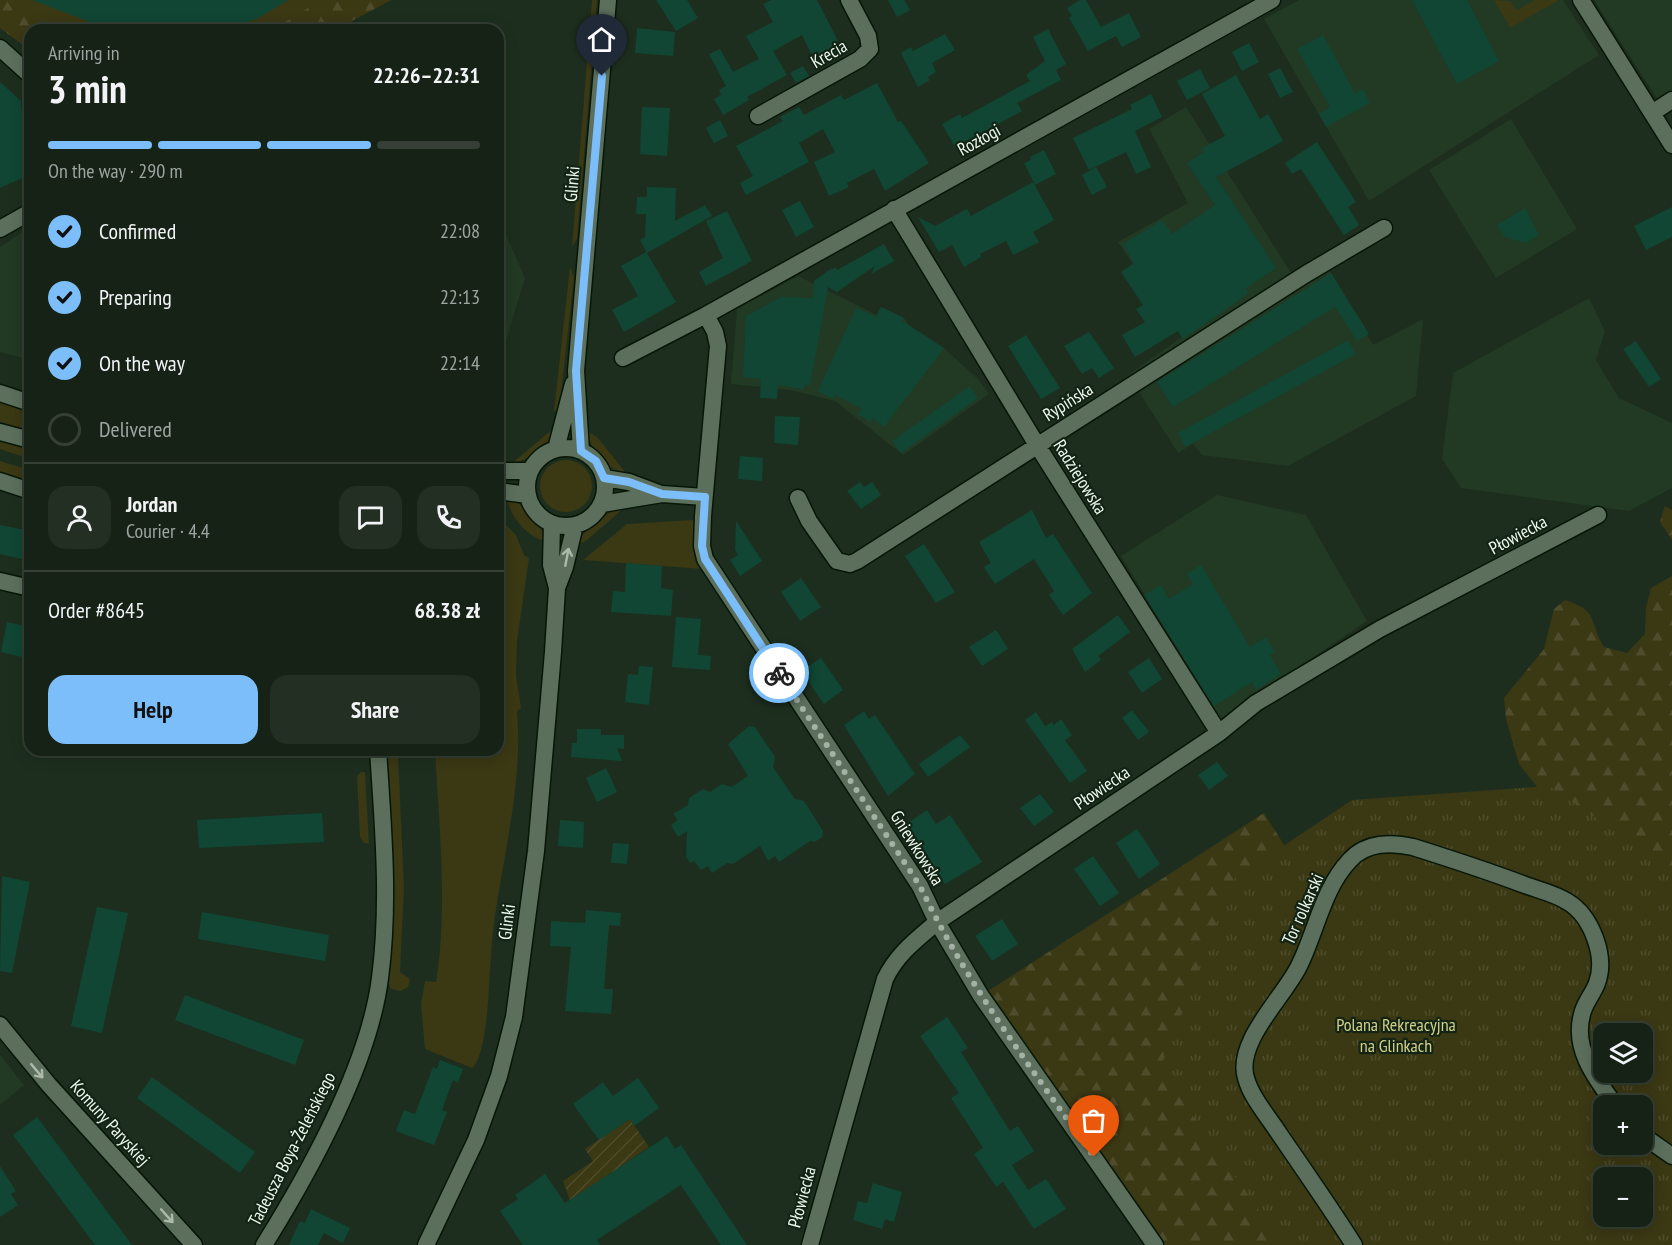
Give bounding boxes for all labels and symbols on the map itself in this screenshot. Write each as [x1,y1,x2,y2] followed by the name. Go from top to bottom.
[576,14,627,76] pin
[806,34,851,73] street label: Krecia
[953,118,1004,161] street label: Rozłogi
[558,165,585,203] street label: Glinki
[1038,377,1097,426] street label: Rypińska
[1048,435,1112,518] street label: Radziejowska
[1485,510,1551,559] street label: Płowiecka
[562,548,573,567] one-way arrow
[749,643,809,703] courier
[1069,761,1134,815] street label: Płowiecka
[885,806,949,889] street label: Gniewkowska
[1277,870,1328,948] street label: Tor rolkarski
[493,903,520,941] street label: Glinki
[1336,1013,1456,1057] park label: Polana Rekreacyjna na Glinkach
[30,1063,43,1079] one-way arrow
[243,1068,340,1230] street label: Tadeusza Boya-Żeleńskiego
[66,1075,155,1171] street label: Komuny Paryskiej
[1068,1095,1119,1157] pin
[782,1164,821,1230] street label: Płowiecka
[160,1208,174,1223] one-way arrow

